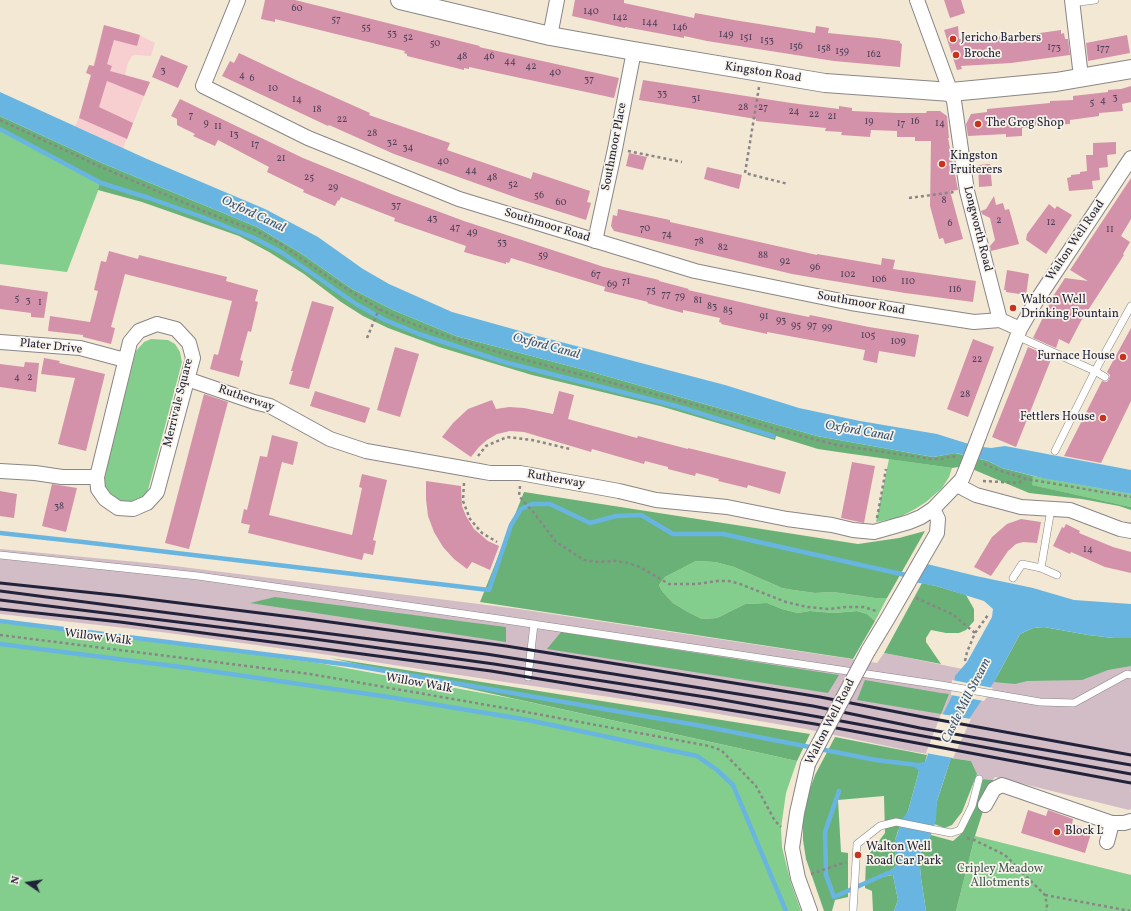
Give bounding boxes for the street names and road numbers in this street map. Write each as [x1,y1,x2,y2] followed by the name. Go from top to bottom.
[724,60,802,86] street label: Kingston Road
[599,102,631,192] street label: Southmoor Place
[959,185,995,273] street label: Longworth Road
[1044,198,1108,284] street label: Walton Well Road
[502,206,592,246] street label: Southmoor Road
[816,289,906,319] street label: Southmoor Road
[19,337,83,357] street label: Plater Drive
[161,357,197,449] street label: Merrivale Square
[216,383,276,415] street label: Rutherway
[526,468,586,492] street label: Rutherway
[64,627,132,649] street label: Willow Walk
[384,671,454,697] street label: Willow Walk
[803,677,859,767] street label: Walton Well Road

